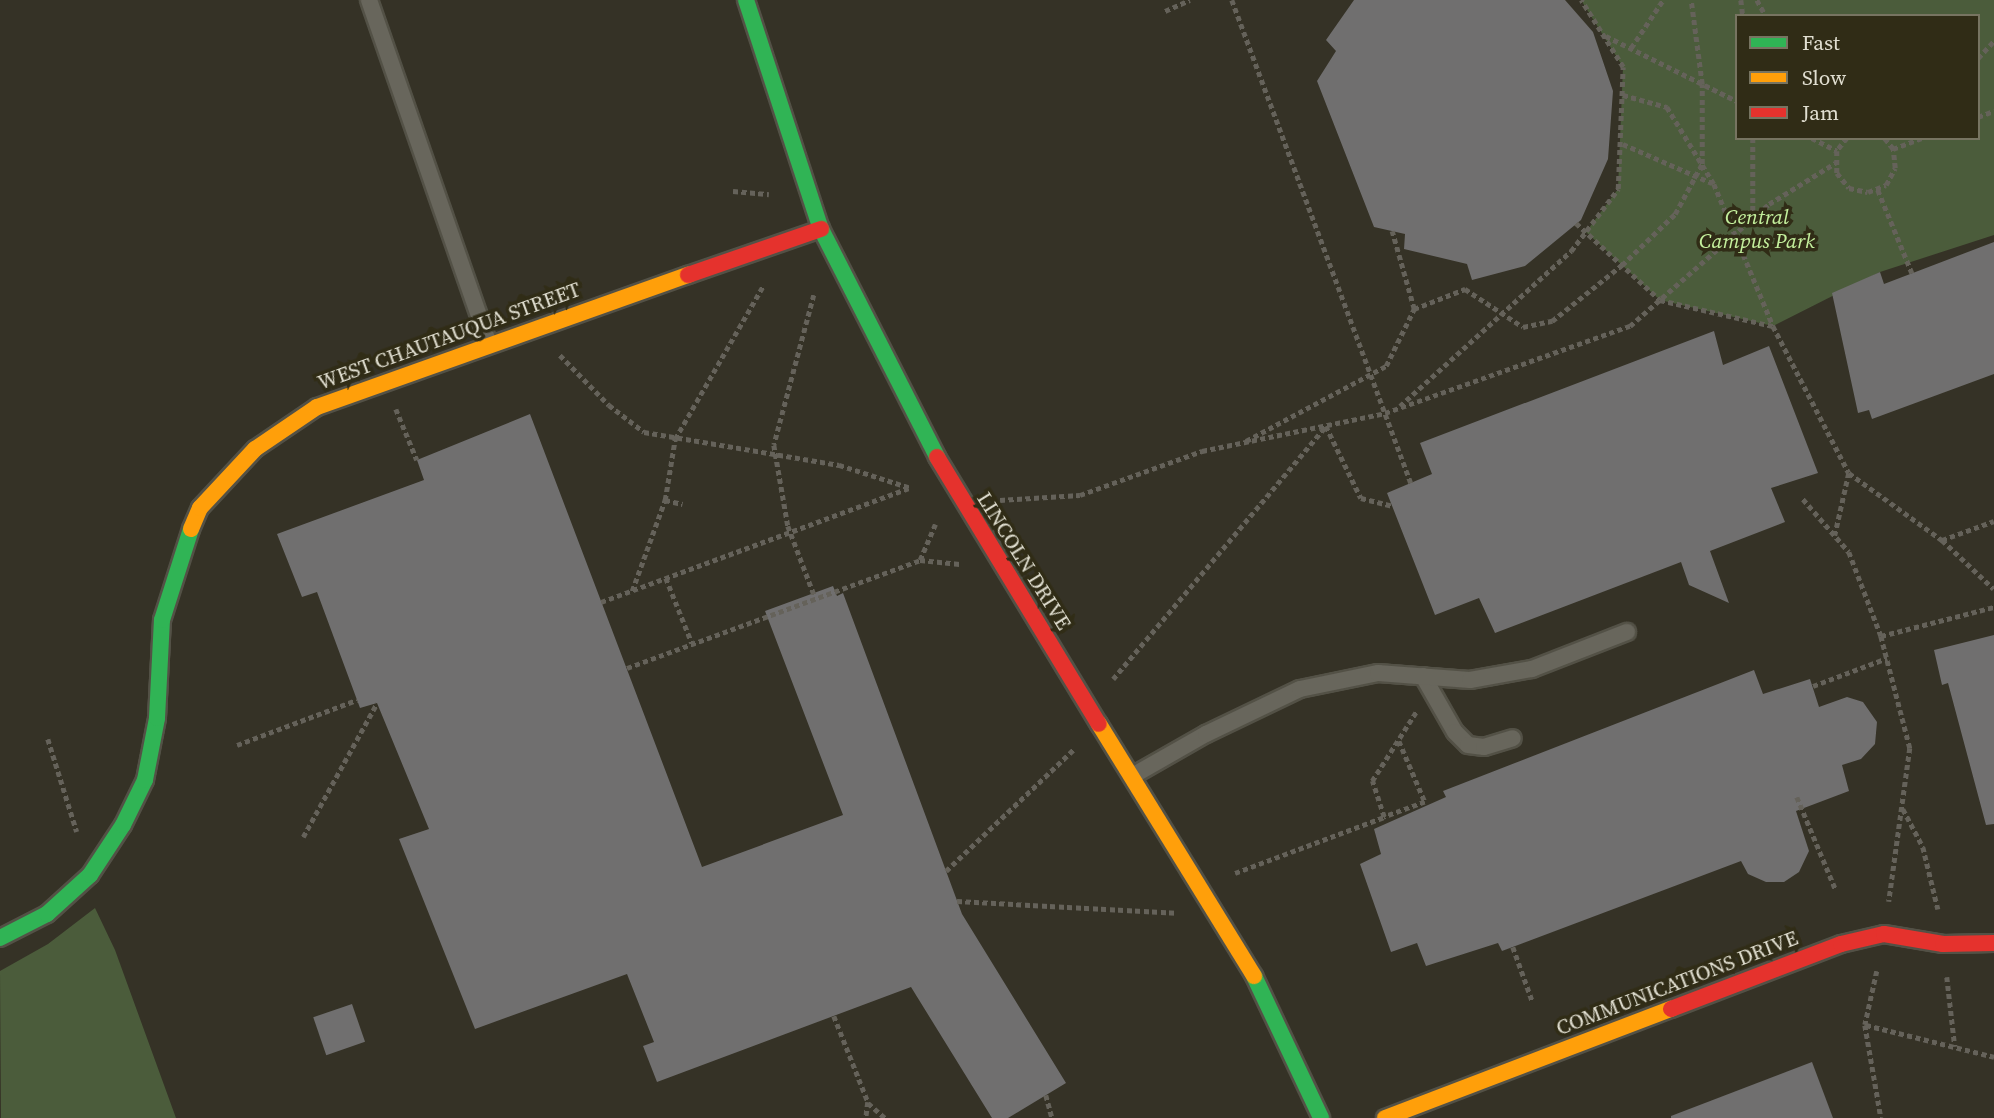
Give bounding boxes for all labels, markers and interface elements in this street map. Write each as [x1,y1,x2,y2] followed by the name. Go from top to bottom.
[1735,14,1980,140] legend
[1802,28,1840,57] text: Fast
[1802,63,1846,92] text: Slow
[1802,98,1839,127] text: Jam
[1699,204,1815,254] park label: Central Campus Park
[314,277,584,395] street label: WEST CHAUTAUQUA STREET
[972,487,1076,635] street label: LINCOLN DRIVE
[1553,925,1801,1041] street label: COMMUNICATIONS DRIVE

